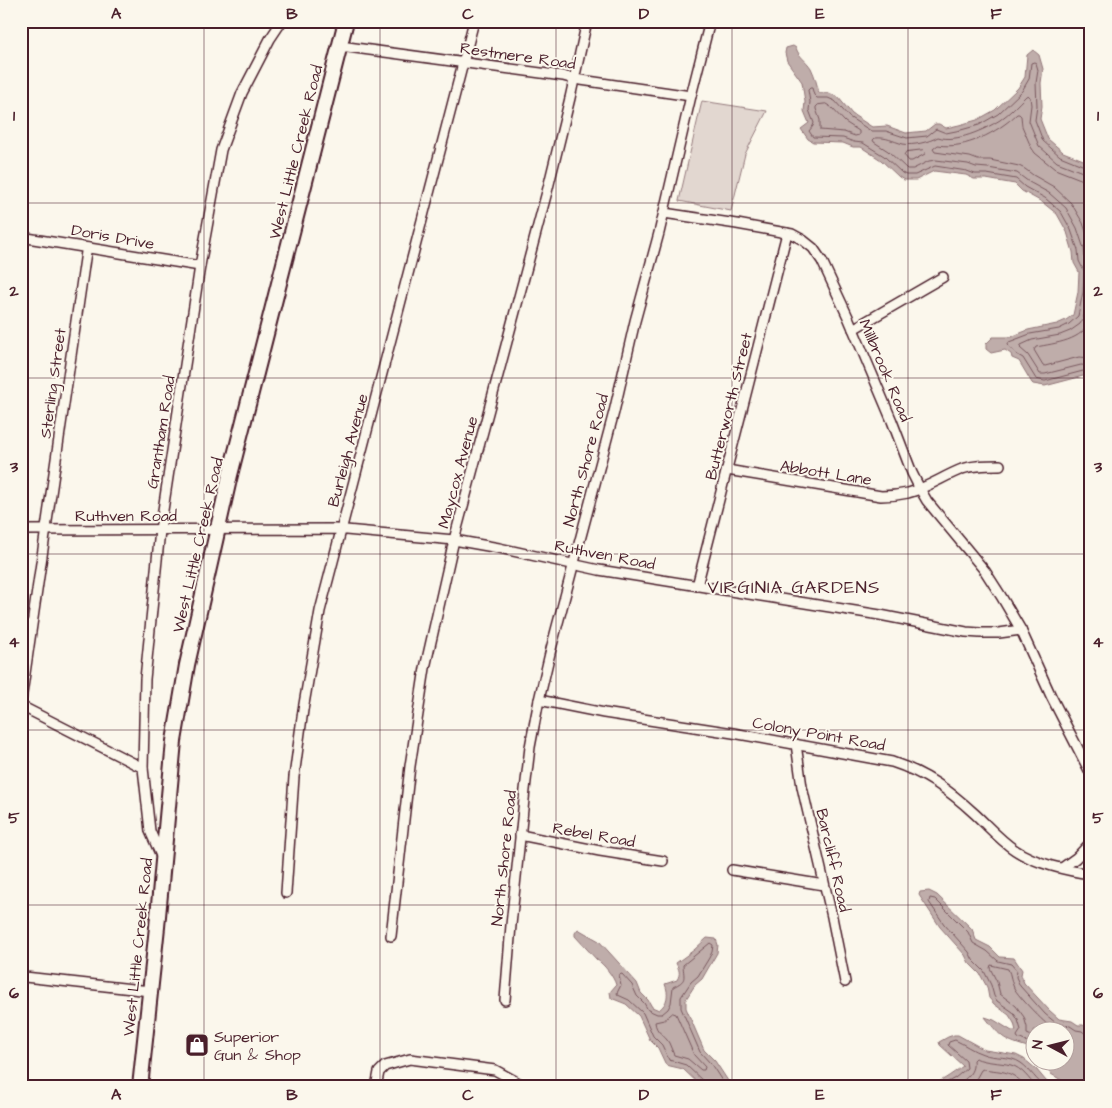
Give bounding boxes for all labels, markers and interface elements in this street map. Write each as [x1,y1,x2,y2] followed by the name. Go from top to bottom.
[111,3,122,25] text: A
[286,3,298,25] text: B
[462,3,474,25] text: C
[639,3,650,25] text: D
[815,3,825,25] text: E
[990,3,1002,25] text: F
[459,37,577,75] street label: Restmere Road
[264,63,328,242] street label: West Little Creek Road
[13,105,16,127] text: 1
[1097,105,1100,127] text: 1
[70,219,156,255] street label: Doris Drive
[8,280,19,302] text: 2
[1092,280,1103,302] text: 2
[854,316,917,425] street label: Millbrook Road
[34,326,73,440] street label: Sterling Street
[700,330,758,482] street label: Butterworth Street
[141,374,181,490] street label: Grantham Road
[322,391,375,510] street label: Burleigh Avenue
[558,391,614,529] street label: North Shore Road
[432,413,485,531] street label: Maycox Avenue
[778,455,874,491] street label: Abbott Lane
[9,456,19,478] text: 3
[167,456,229,635] street label: West Little Creek Road
[1093,456,1103,478] text: 3
[75,505,177,527] street label: Ruthven Road
[553,534,657,576] street label: Ruthven Road
[708,575,880,600] district label: VIRGINIA GARDENS
[9,631,20,653] text: 4
[1093,631,1104,653] text: 4
[751,711,887,757] street label: Colony Point Road
[486,789,522,927] street label: North Shore Road
[810,806,856,914] street label: Barcliff Road
[8,807,20,829] text: 5
[1092,807,1104,829] text: 5
[551,817,637,853] street label: Rebel Road
[118,857,158,1037] street label: West Little Creek Road
[9,982,19,1004] text: 6
[1093,982,1103,1004] text: 6
[1024,1020,1074,1070] north arrow
[214,1026,301,1066] place label: Superior Gun & Shop
[184,1032,210,1058] shop icon: Superior Gun & Shop
[1028,1039,1049,1050] text: N
[111,1084,122,1106] text: A
[286,1084,298,1106] text: B
[462,1084,474,1106] text: C
[639,1084,650,1106] text: D
[815,1084,825,1106] text: E
[990,1084,1002,1106] text: F

